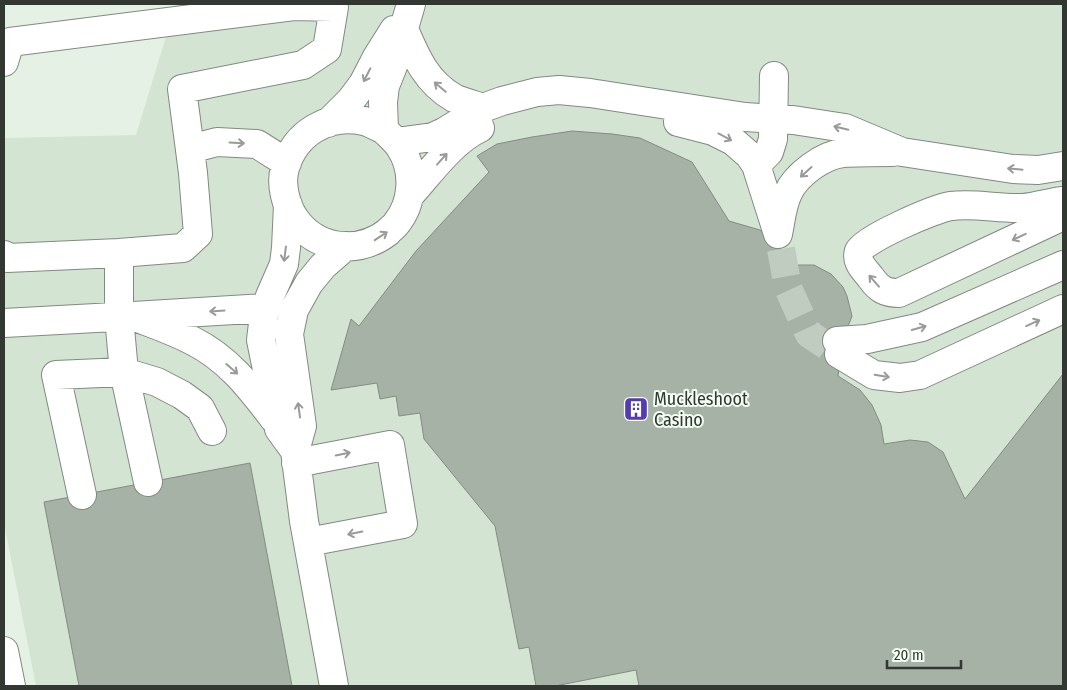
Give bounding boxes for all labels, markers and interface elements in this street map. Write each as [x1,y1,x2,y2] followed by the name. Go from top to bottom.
[362,67,371,82] one-way arrow
[434,82,447,93] one-way arrow
[833,123,849,132] one-way arrow
[717,133,732,142] one-way arrow
[229,138,245,147] one-way arrow
[436,153,448,166] one-way arrow
[1007,164,1023,174] one-way arrow
[799,166,812,178] one-way arrow
[374,230,388,241] one-way arrow
[1012,233,1027,242] one-way arrow
[280,246,290,262] one-way arrow
[869,275,880,288] one-way arrow
[210,306,226,316] one-way arrow
[1025,318,1040,328] one-way arrow
[911,322,927,332] one-way arrow
[225,363,238,374] one-way arrow
[874,372,890,382] one-way arrow
[654,388,748,431] place label: Muckleshoot Casino
[623,396,649,422] building icon: Muckleshoot Casino
[294,402,304,418] one-way arrow
[335,449,351,458] one-way arrow
[348,529,364,538] one-way arrow
[887,638,961,670] scale bar
[894,646,924,664] text: 20 m

